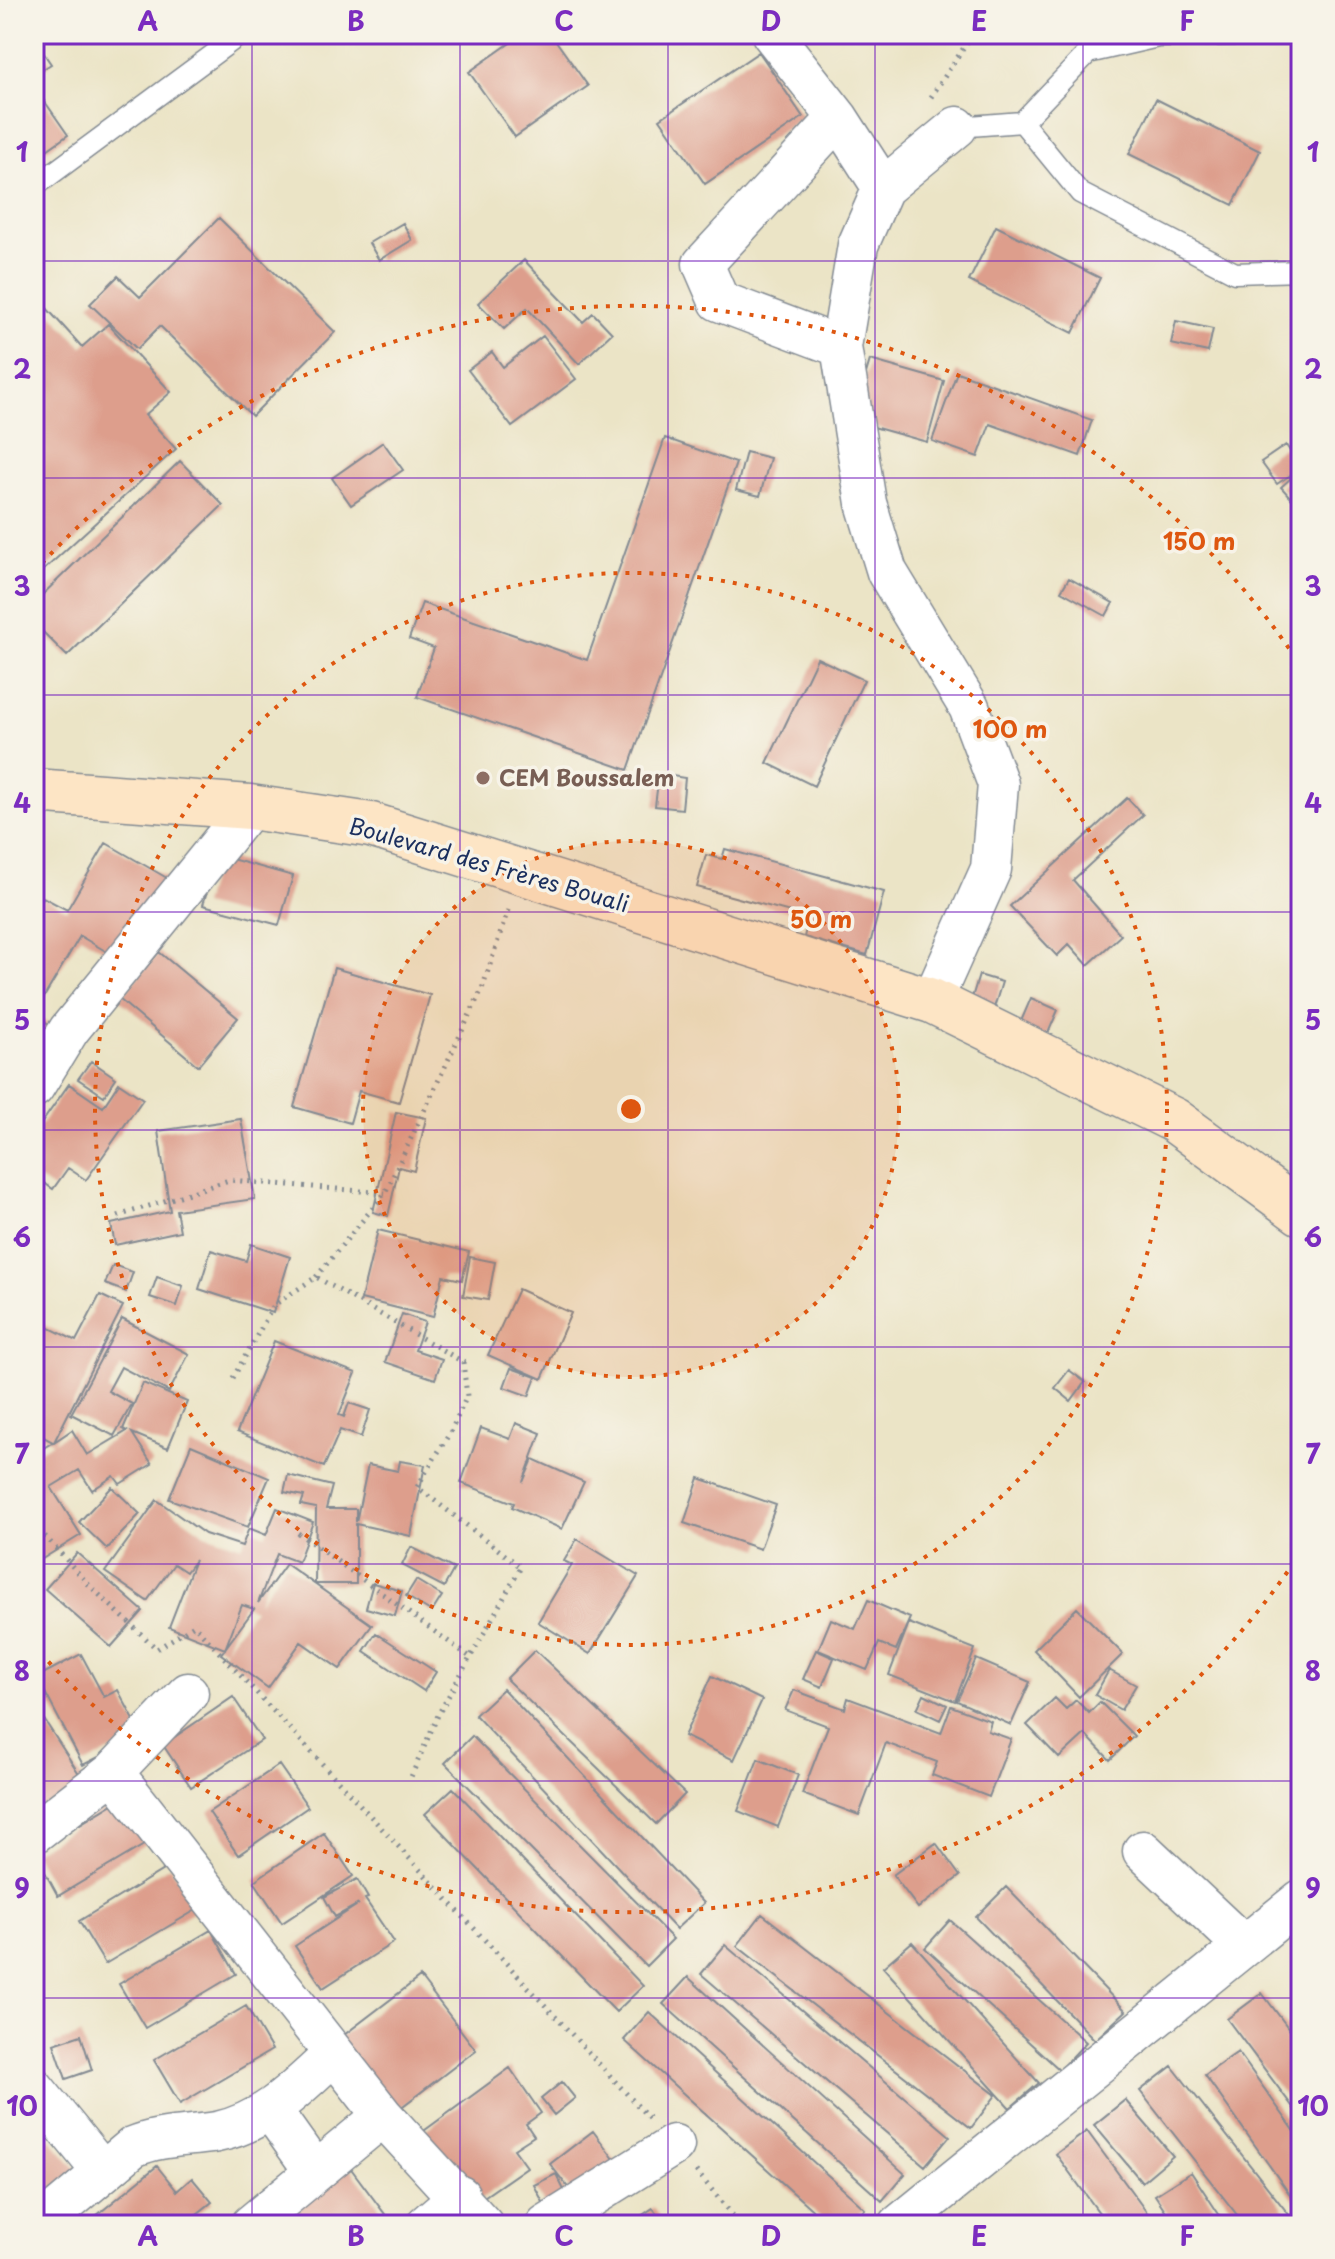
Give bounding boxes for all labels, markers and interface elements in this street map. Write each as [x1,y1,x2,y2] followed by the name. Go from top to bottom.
[138,1,158,40] text: A
[347,1,365,40] text: B
[554,1,574,40] text: C
[761,1,781,40] text: D
[971,1,987,40] text: E
[1179,1,1195,40] text: F
[16,132,28,171] text: 1
[1307,132,1319,171] text: 1
[13,349,31,388] text: 2
[1304,349,1322,388] text: 2
[1163,522,1235,558] text: 150 m
[13,566,31,605] text: 3
[1304,566,1322,605] text: 3
[973,710,1047,746] text: 100 m
[499,760,674,793] place label: CEM Boussalem
[474,769,492,787] marker: CEM Boussalem
[13,783,31,822] text: 4
[1304,783,1322,822] text: 4
[345,808,633,919] street label: Boulevard des Frères Bouali
[790,900,852,936] text: 50 m
[14,1000,30,1039] text: 5
[1305,1000,1321,1039] text: 5
[617,1095,645,1123] centre of rings
[13,1217,31,1256] text: 6
[1304,1217,1322,1256] text: 6
[15,1434,30,1473] text: 7
[1306,1434,1321,1473] text: 7
[14,1651,30,1690] text: 8
[1305,1651,1321,1690] text: 8
[14,1868,30,1907] text: 9
[1305,1868,1321,1907] text: 9
[6,2086,38,2125] text: 10
[1297,2086,1329,2125] text: 10
[138,2216,158,2255] text: A
[347,2216,365,2255] text: B
[554,2216,574,2255] text: C
[761,2216,781,2255] text: D
[971,2216,987,2255] text: E
[1179,2216,1195,2255] text: F

